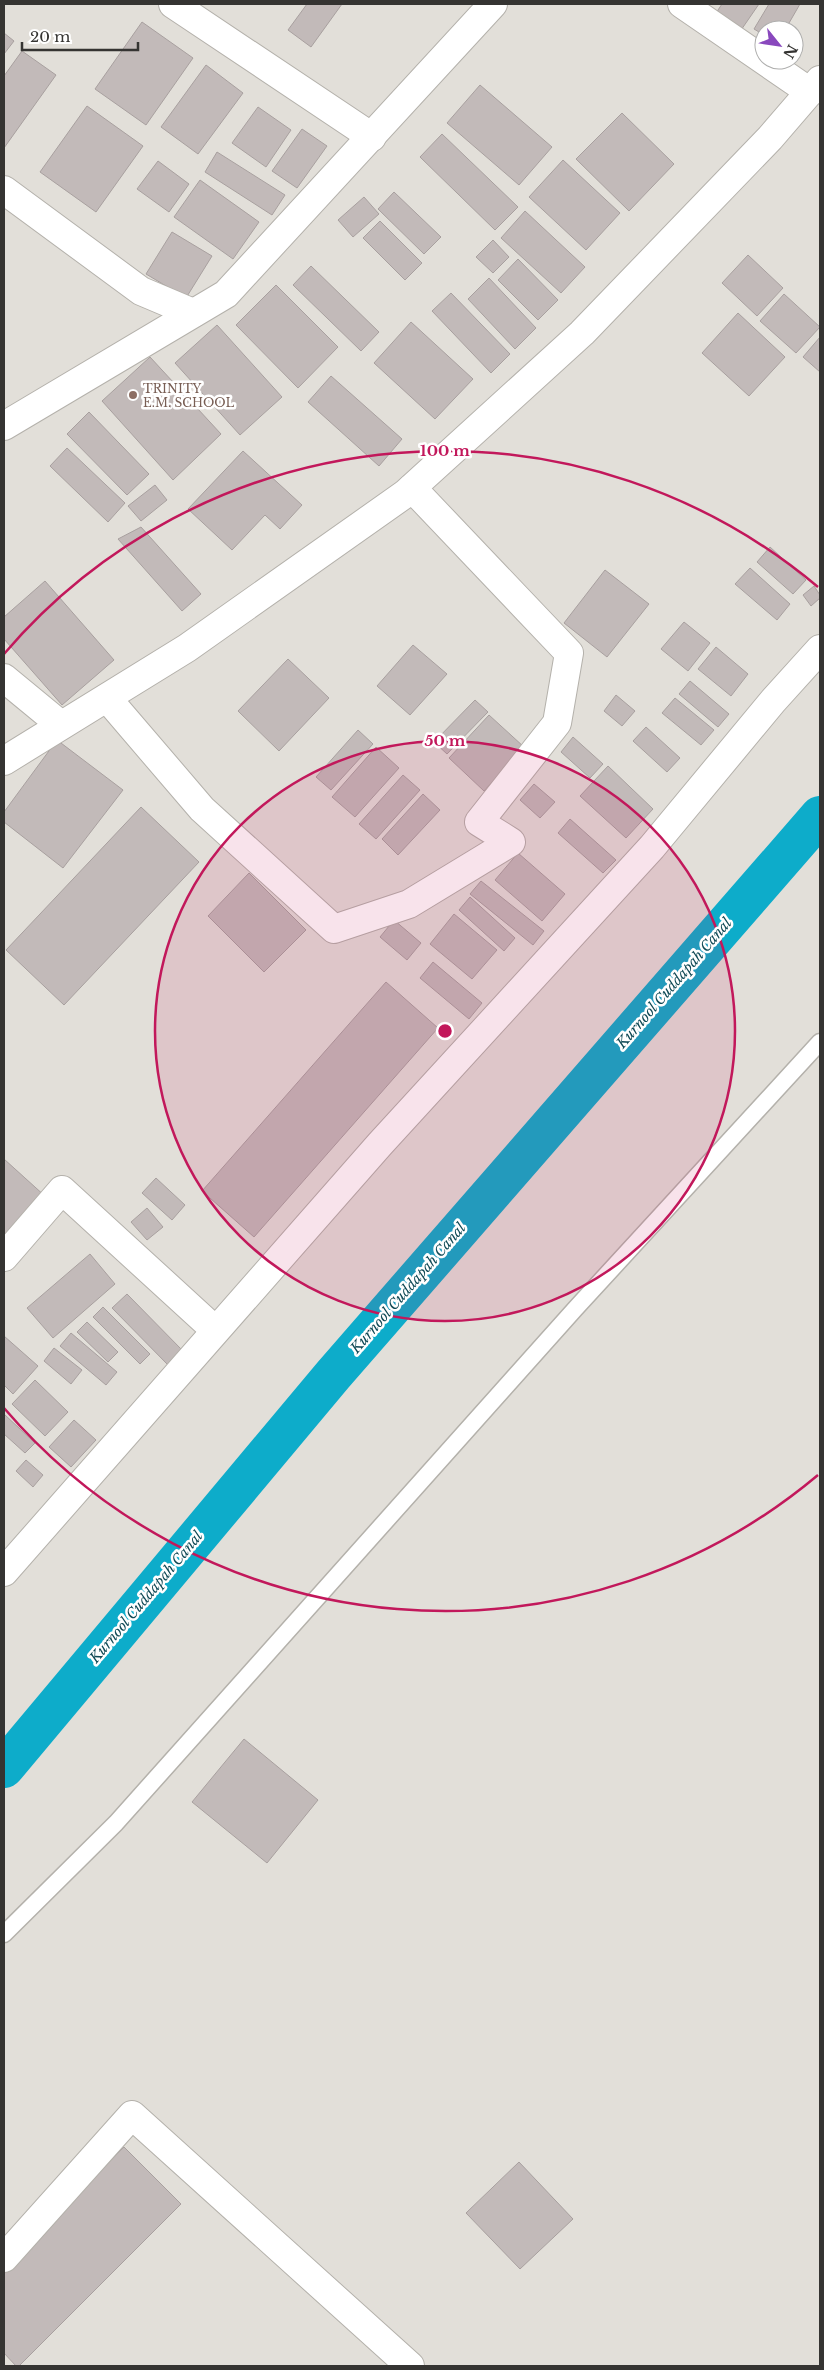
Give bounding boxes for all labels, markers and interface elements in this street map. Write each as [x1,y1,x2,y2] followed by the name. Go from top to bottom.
[22,20,139,52] scale bar
[754,20,804,70] north arrow
[30,27,70,46] text: 20 m
[779,41,801,62] text: N
[143,381,234,410] place label: TRINITY E.M. SCHOOL
[127,389,139,401] marker: TRINITY E.M. SCHOOL
[420,441,470,460] text: 100 m
[425,731,466,750] text: 50 m
[612,914,736,1053] water label: Kurnool Cuddapah Canal
[436,1022,454,1040] centre of rings
[346,1219,470,1358] water label: Kurnool Cuddapah Canal
[85,1527,207,1667] water label: Kurnool Cuddapah Canal

